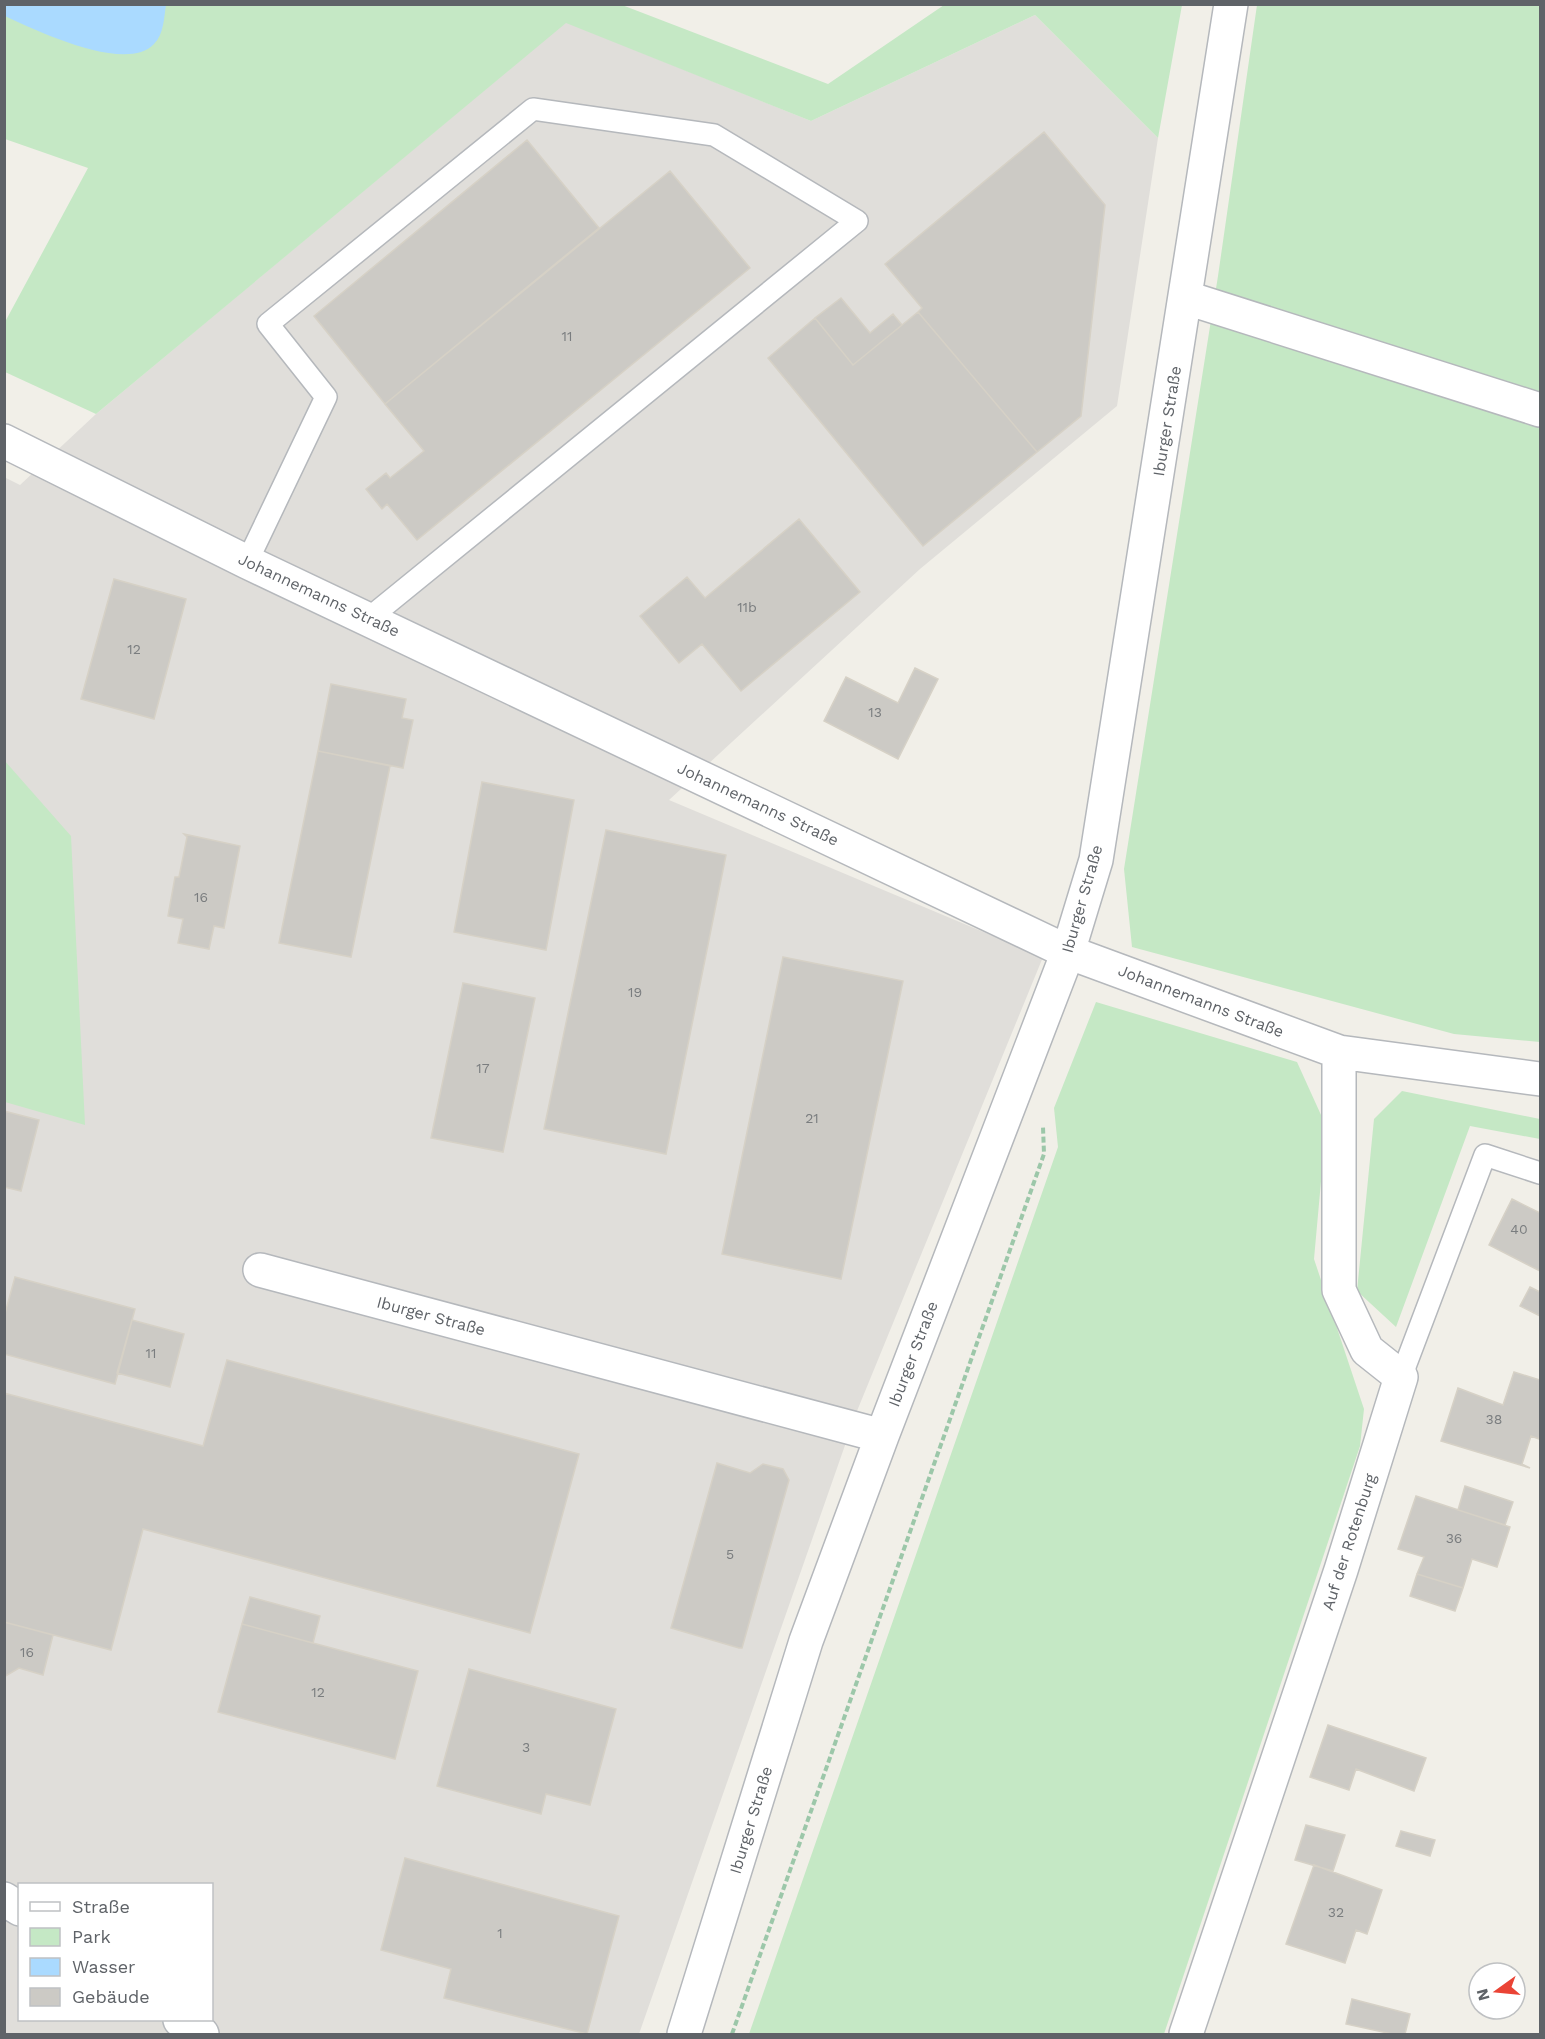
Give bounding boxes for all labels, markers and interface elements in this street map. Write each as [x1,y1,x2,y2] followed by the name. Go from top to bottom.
[562,328,572,344] house number: 11
[1149,364,1185,478] street label: Iburger Straße
[235,549,403,641] street label: Johannemanns Straße
[737,599,757,615] house number: 11b
[127,641,141,657] house number: 12
[868,704,882,720] house number: 13
[674,758,842,850] street label: Johannemanns Straße
[1058,843,1106,955] street label: Iburger Straße
[194,889,208,905] house number: 16
[1115,961,1287,1041] street label: Johannemanns Straße
[628,984,642,1000] house number: 19
[476,1060,490,1076] house number: 17
[805,1110,819,1126] house number: 21
[1510,1221,1528,1237] house number: 40
[375,1292,487,1340] street label: Iburger Straße
[884,1299,942,1409] street label: Iburger Straße
[146,1345,156,1361] house number: 11
[1486,1411,1502,1427] house number: 38
[1318,1471,1380,1613] street label: Auf der Rotenburg
[1446,1530,1462,1546] house number: 36
[726,1546,734,1562] house number: 5
[20,1644,34,1660] house number: 16
[311,1684,325,1700] house number: 12
[522,1739,530,1755] house number: 3
[726,1764,776,1876] street label: Iburger Straße
[18,1883,213,2021] legend
[72,1896,130,1917] text: Straße
[1328,1904,1344,1920] house number: 32
[497,1925,503,1941] house number: 1
[72,1926,111,1947] text: Park
[72,1956,135,1977] text: Wasser
[1467,1961,1527,2021] north arrow
[72,1986,150,2007] text: Gebäude
[1472,1987,1494,2003] text: N

